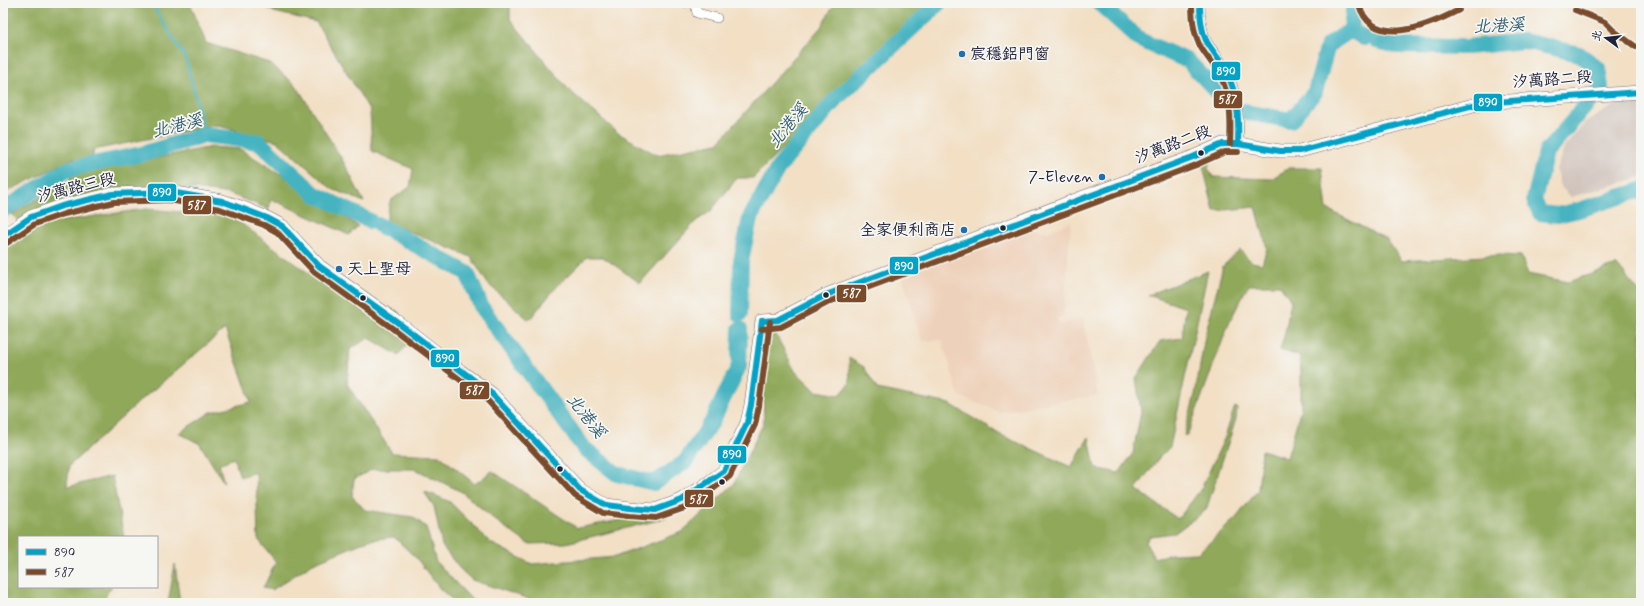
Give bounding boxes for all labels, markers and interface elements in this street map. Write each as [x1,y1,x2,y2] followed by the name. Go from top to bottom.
[1473,14,1526,38] water label: 北港溪
[1586,18,1626,58] north arrow
[1589,29,1605,43] text: 北
[970,44,1050,65] place label: 宸穩鋁門窗
[957,49,967,59] marker: 宸穩鋁門窗
[1211,61,1241,81] line badge: 890
[1216,65,1236,79] text: 890
[1511,67,1593,93] street label: 汐萬路二段
[1213,90,1243,109] line badge: 587
[1219,93,1238,107] text: 587
[1473,93,1503,112] line badge: 890
[1478,96,1498,110] text: 890
[763,99,813,153] water label: 北港溪
[150,109,205,143] water label: 北港溪
[1132,121,1214,169] street label: 汐萬路二段
[1196,148,1206,158] unlabelled marker
[1028,167,1094,188] place label: 7-Eleven
[35,168,117,208] street label: 汐萬路三段
[1097,172,1107,182] marker: 7-Eleven
[147,183,177,202] line badge: 890
[152,186,172,200] text: 890
[182,195,212,215] line badge: 587
[188,199,207,213] text: 587
[860,220,956,241] place label: 全家便利商店
[998,223,1008,233] unlabelled marker
[959,225,969,235] marker: 全家便利商店
[889,256,919,275] line badge: 890
[347,259,411,280] place label: 天上聖母
[894,260,914,274] text: 890
[334,264,344,274] marker: 天上聖母
[836,284,867,303] line badge: 587
[843,287,862,301] text: 587
[821,290,831,300] unlabelled marker
[358,293,368,303] unlabelled marker
[430,349,460,368] line badge: 890
[435,352,455,366] text: 890
[459,381,490,400] line badge: 587
[466,384,485,398] text: 587
[562,389,611,444] water label: 北港溪
[717,445,747,464] line badge: 890
[722,448,742,462] text: 890
[555,464,565,474] unlabelled marker
[717,477,727,487] unlabelled marker
[684,489,714,508] line badge: 587
[690,493,709,507] text: 587
[18,536,158,588] legend
[54,545,75,561] text: 890
[54,565,75,581] text: 587

